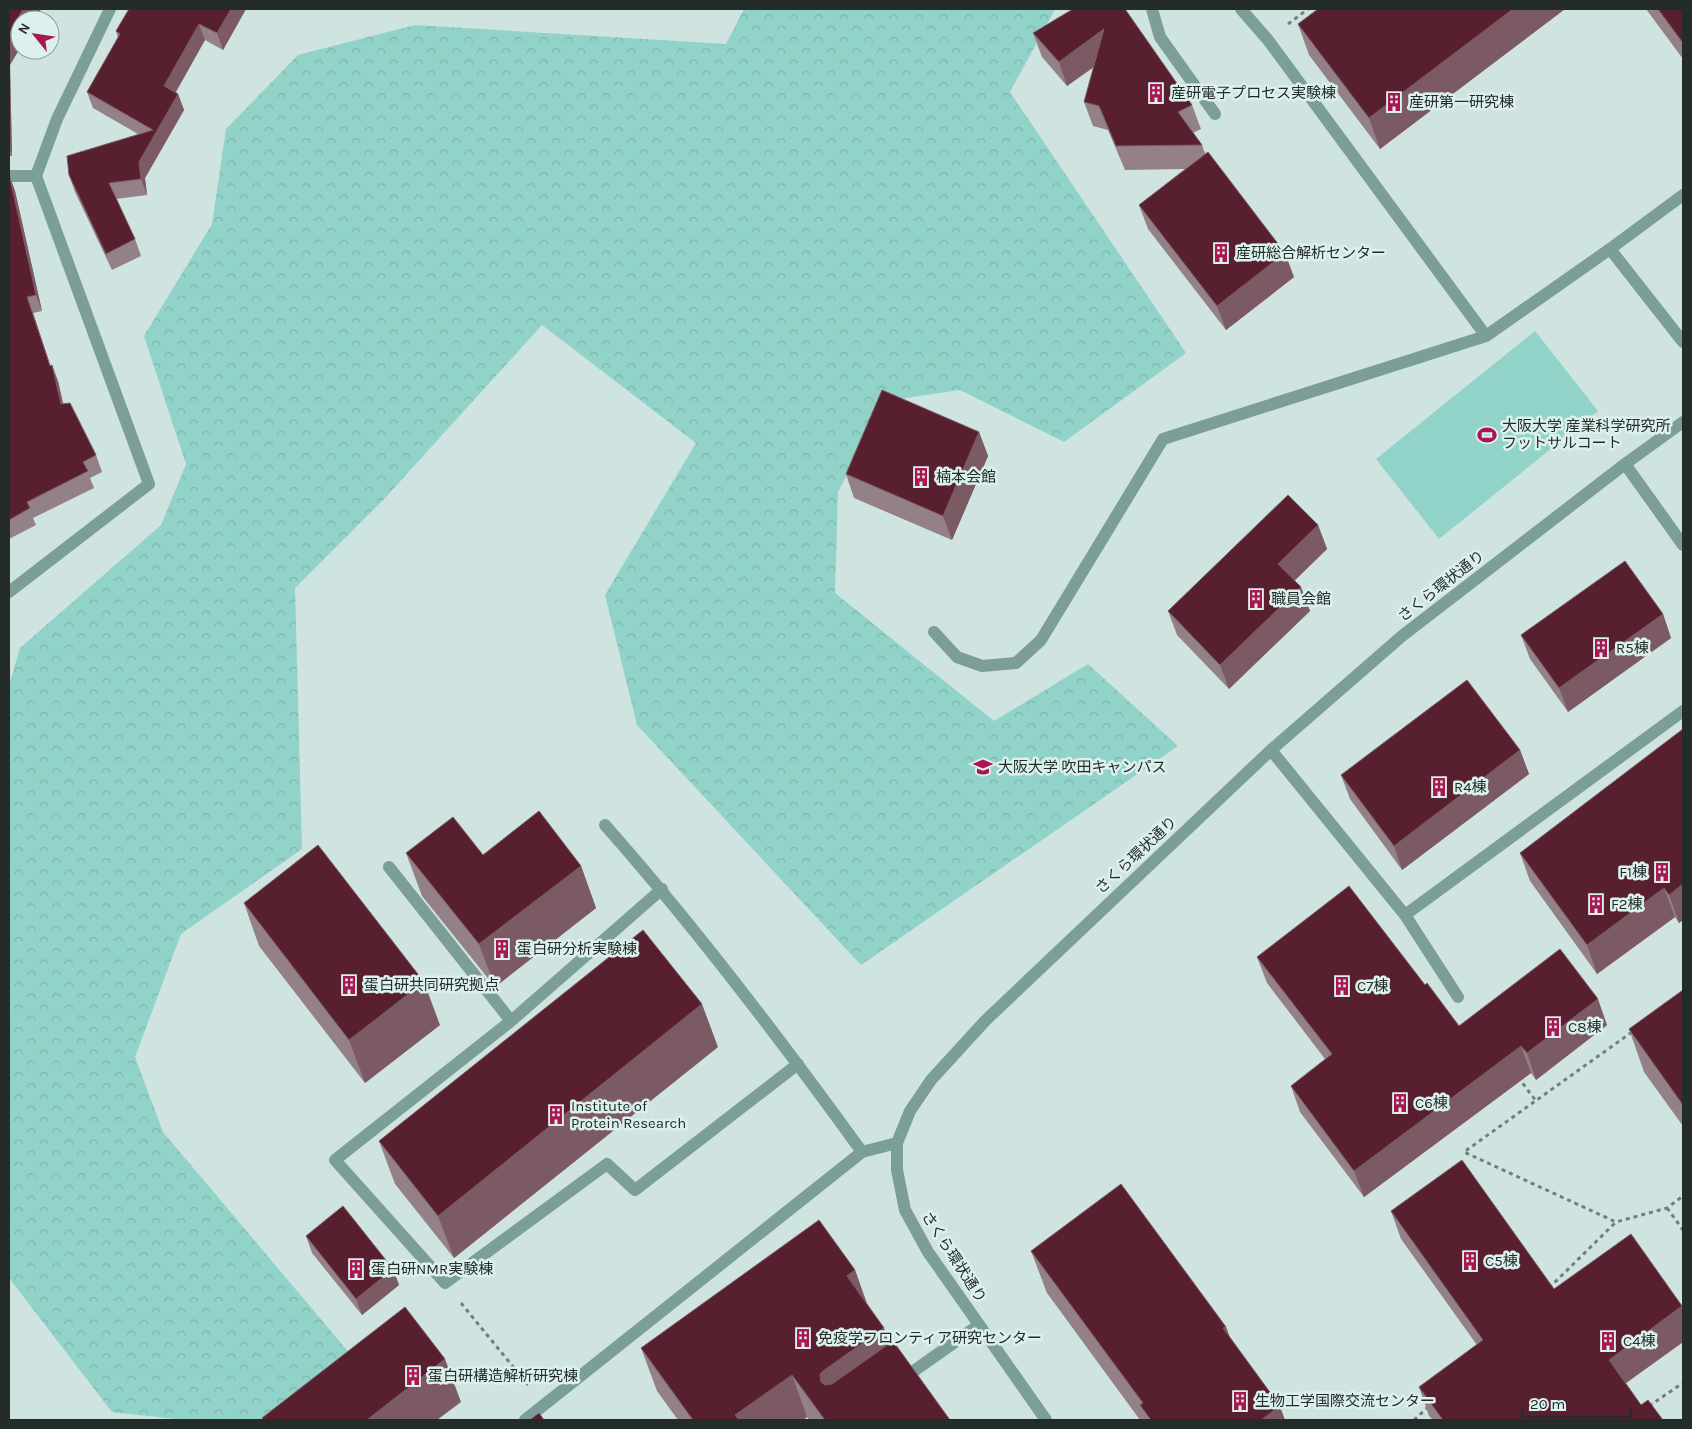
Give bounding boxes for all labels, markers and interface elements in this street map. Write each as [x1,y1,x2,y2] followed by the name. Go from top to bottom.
[10,10,60,60] north arrow
[14,20,34,37] text: N
[1145,82,1167,104] building icon: 産研電子プロセス実験棟
[1171,84,1336,102] place label: 産研電子プロセス実験棟
[1383,91,1405,113] building icon: 産研第一研究棟
[1409,93,1514,111] place label: 産研第一研究棟
[1210,242,1232,264] building icon: 産研総合解析センター
[1236,244,1386,262] place label: 産研総合解析センター
[1502,417,1671,452] place label: 大阪大学 産業科学研究所 フットサルコート
[1476,424,1498,446] sports icon: 大阪大学 産業科学研究所 フットサルコート
[910,466,932,488] building icon: 楠本会館
[936,468,996,486] place label: 楠本会館
[1394,547,1488,625] street label: さくら環状通り
[1245,588,1267,610] building icon: 職員会館
[1271,590,1331,608] place label: 職員会館
[1590,637,1612,659] building icon: R5棟
[1616,639,1649,657] place label: R5棟
[972,756,994,778] school or university icon: 大阪大学 吹田キャンパス
[998,758,1167,776] place label: 大阪大学 吹田キャンパス
[1428,776,1450,798] building icon: R4棟
[1454,778,1487,796] place label: R4棟
[1091,813,1181,897] street label: さくら環状通り
[1651,861,1673,883] building icon: F1棟
[1619,863,1647,881] place label: F1棟
[1585,893,1607,915] building icon: F2棟
[1611,895,1643,913] place label: F2棟
[491,938,513,960] building icon: 蛋白研分析実験棟
[517,940,637,958] place label: 蛋白研分析実験棟
[338,974,360,996] building icon: 蛋白研共同研究拠点
[1331,975,1353,997] building icon: C7棟
[364,976,499,994] place label: 蛋白研共同研究拠点
[1357,977,1388,995] place label: C7棟
[1542,1016,1564,1038] building icon: C8棟
[1568,1018,1601,1036] place label: C8棟
[1389,1092,1411,1114] building icon: C6棟
[1415,1094,1448,1112] place label: C6棟
[571,1097,686,1132] place label: Institute of Protein Research
[545,1104,567,1126] building icon: Institute of Protein Research
[918,1208,990,1306] street label: さくら環状通り
[1459,1250,1481,1272] building icon: C5棟
[1485,1252,1518,1270] place label: C5棟
[345,1258,367,1280] building icon: 蛋白研NMR実験棟
[371,1260,493,1278] place label: 蛋白研NMR実験棟
[792,1327,814,1349] building icon: 免疫学フロンティア研究センター
[818,1329,1042,1347] place label: 免疫学フロンティア研究センター
[1597,1330,1619,1352] building icon: C4棟
[1623,1332,1656,1350] place label: C4棟
[402,1365,424,1387] building icon: 蛋白研構造解析研究棟
[428,1367,578,1385] place label: 蛋白研構造解析研究棟
[1522,1386,1631,1418] scale bar
[1229,1390,1251,1412] building icon: 生物工学国際交流センター
[1255,1392,1435,1410] place label: 生物工学国際交流センター
[1530,1395,1565,1413] text: 20 m

